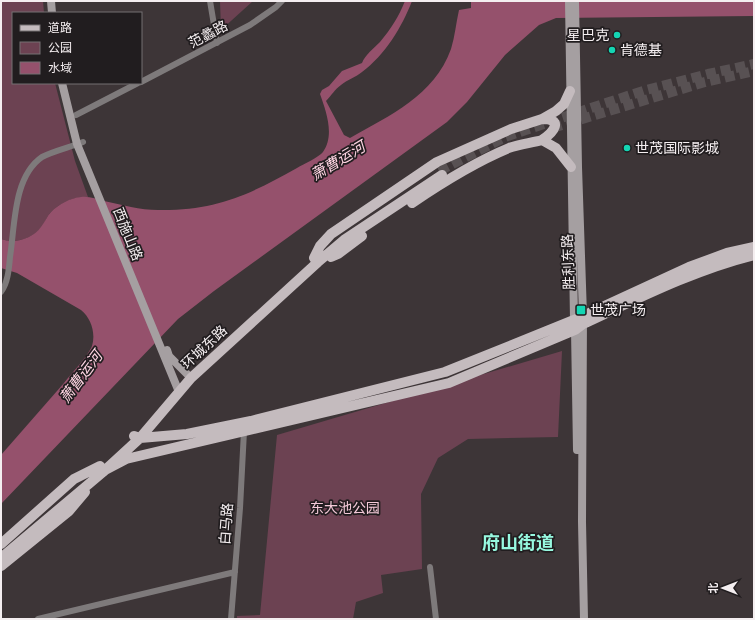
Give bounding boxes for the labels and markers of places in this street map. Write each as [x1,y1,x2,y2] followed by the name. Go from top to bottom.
[567,25,609,45] place label: 星巴克
[612,30,622,40] marker: 星巴克
[620,40,662,60] place label: 肯德基
[607,45,617,55] marker: 肯德基
[635,138,719,158] place label: 世茂国际影城
[622,143,632,153] marker: 世茂国际影城
[590,300,646,320] place label: 世茂广场
[575,304,587,316] marker: 世茂广场

